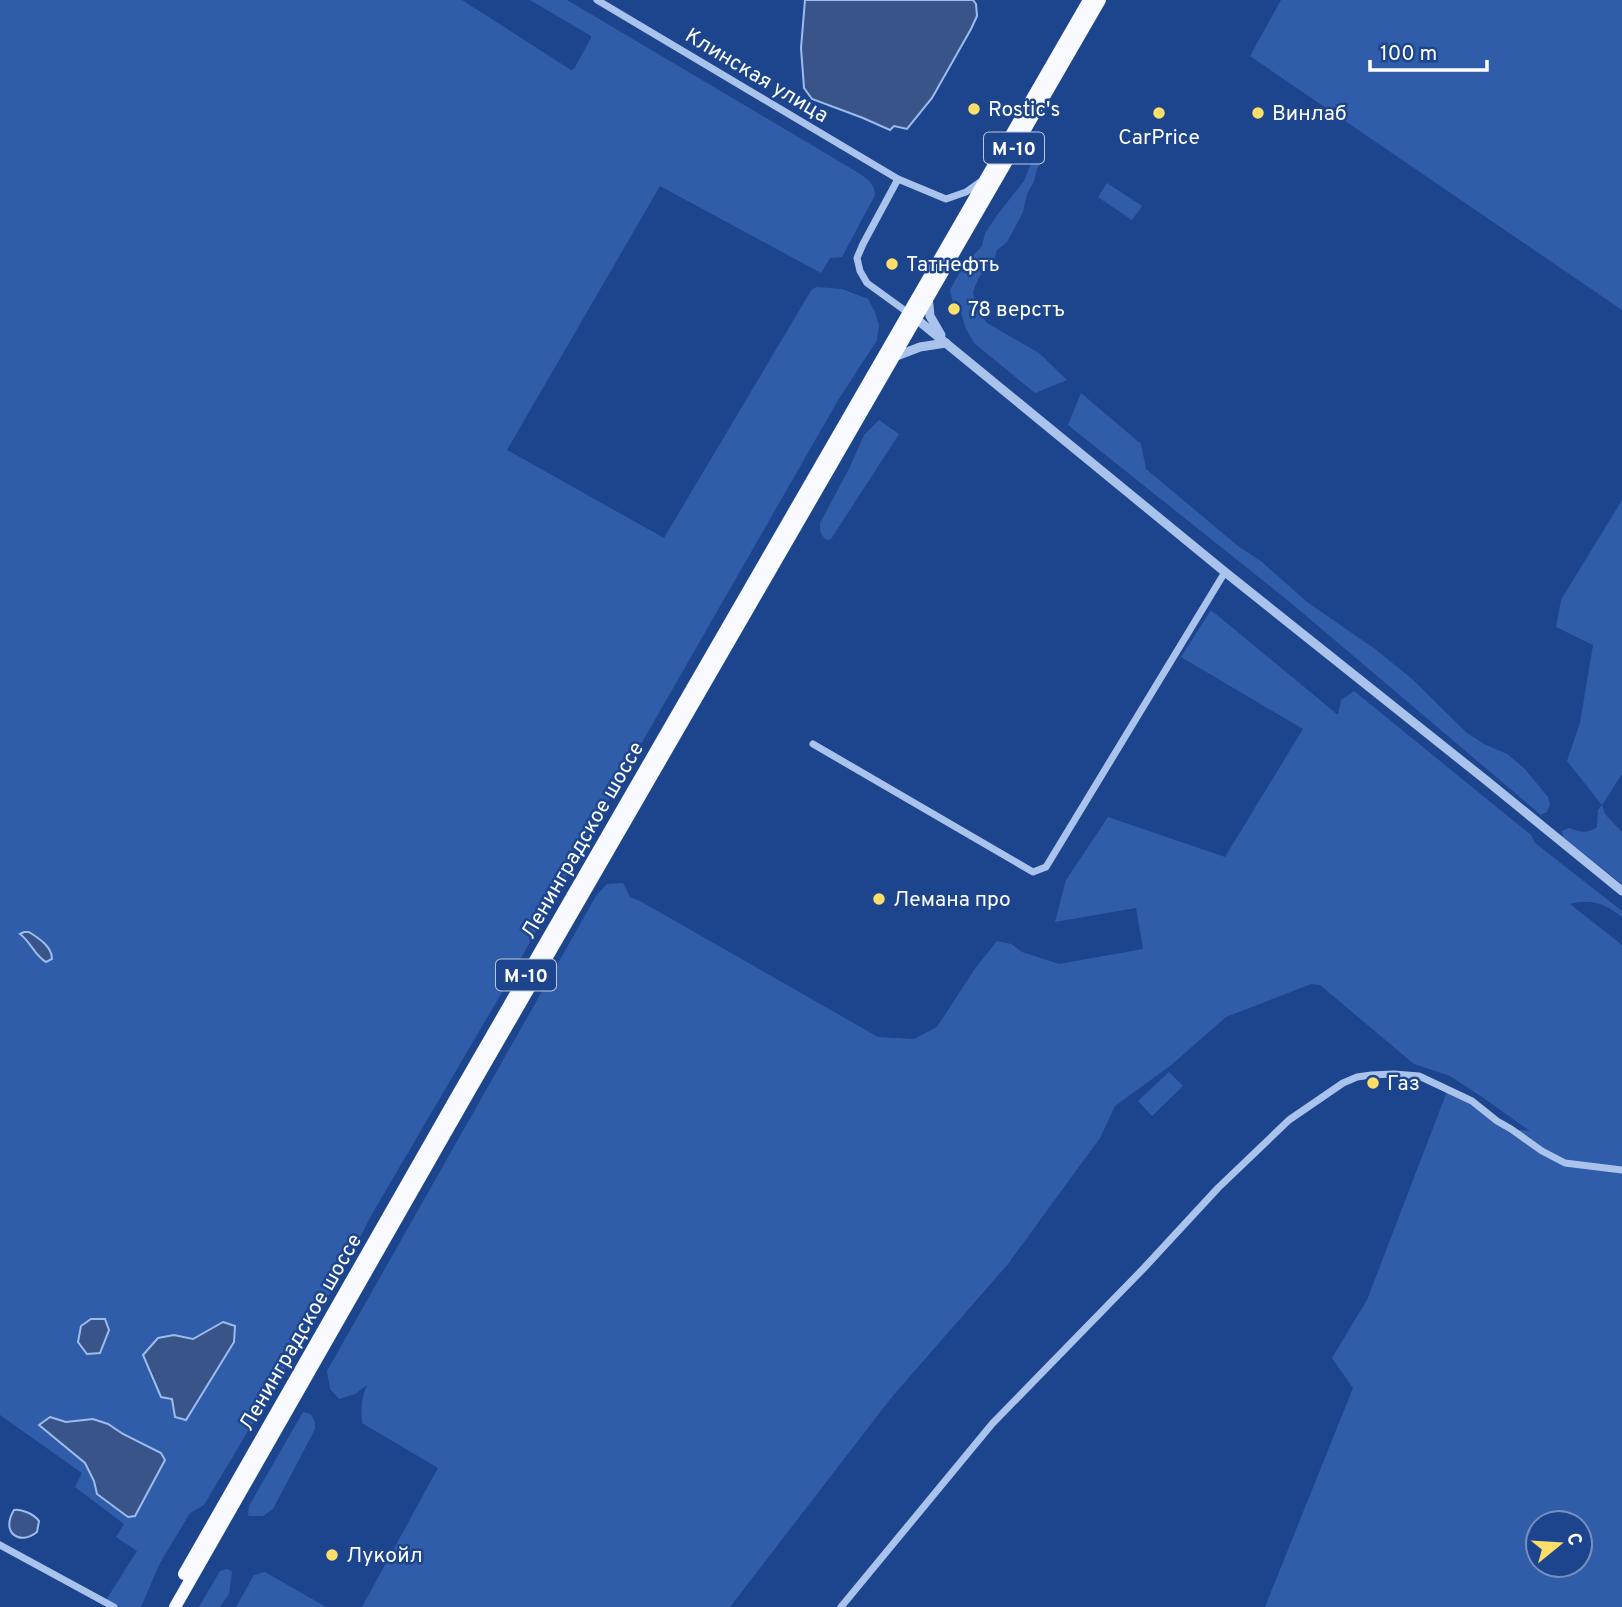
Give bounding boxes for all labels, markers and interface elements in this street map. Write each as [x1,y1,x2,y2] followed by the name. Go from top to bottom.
[680,23,833,130] street label: Клинская улица
[1370,28,1487,72] scale bar
[1380,41,1437,68] text: 100 m
[988,97,1060,124] place label: Rostic's
[966,101,982,117] marker: Rostic's
[1272,101,1347,128] place label: Винлаб
[1151,105,1167,121] marker: CarPrice
[1250,105,1266,121] marker: Винлаб
[1118,125,1200,152] place label: CarPrice
[984,132,1044,164] road number: М-10
[906,252,1000,279] place label: Татнефть
[884,256,900,272] marker: Татнефть
[968,297,1065,324] place label: 78 верстъ
[946,301,962,317] marker: 78 верстъ
[516,737,651,944] street label: Ленинградское шоссе
[893,887,1011,914] place label: Лемана про
[871,891,887,907] marker: Лемана про
[496,959,556,990] road number: М-10
[1387,1071,1420,1098] place label: Газ
[1365,1075,1381,1091] marker: Газ
[234,1229,369,1436] street label: Ленинградское шоссе
[1524,1509,1594,1579] north arrow
[1560,1530,1587,1549] text: С
[346,1543,423,1570] place label: Лукойл
[324,1547,340,1563] marker: Лукойл

